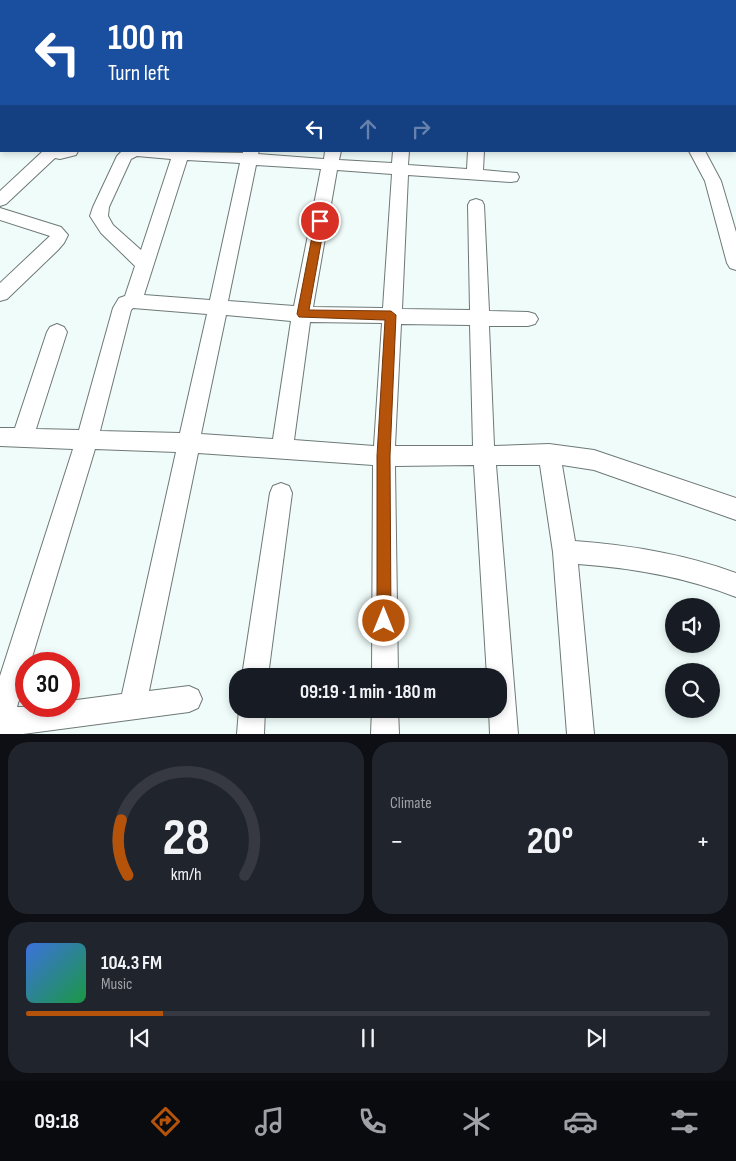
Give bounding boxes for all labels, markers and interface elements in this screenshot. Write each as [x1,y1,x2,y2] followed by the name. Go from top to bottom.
[108,17,184,60] text: 100 m
[25,20,90,85] icon: left
[108,60,170,87] text: Turn left
[301,115,329,143] icon: left
[354,115,382,143] icon: ahead
[407,115,435,143] icon: right
[299,200,341,242] pin
[306,207,334,235] icon: arrive
[357,594,409,646] position arrow
[665,598,720,718] map controls
[665,598,720,653] button: sound
[15,652,80,717] speed limit sign: 30
[665,663,720,718] button: search
[300,681,436,704] text: 09:19 · 1 min · 180 m
[390,794,432,813] text: Climate
[162,807,210,870] text: 28
[527,819,573,864] text: 20°
[390,825,404,858] text: −
[696,825,710,858] text: +
[171,864,201,885] text: km/h
[101,952,162,975] text: 104.3 FM
[101,975,132,994] text: Music
[126,1024,154,1052] icon: previous
[354,1024,382,1052] icon: pause
[582,1024,610,1052] icon: next
[148,1104,183,1139] icon: directions
[252,1104,287,1139] icon: music
[355,1104,390,1139] icon: phone
[459,1104,494,1139] icon: climate
[563,1104,598,1139] icon: car
[667,1104,702,1139] icon: filters
[34,1108,79,1135] text: 09:18

